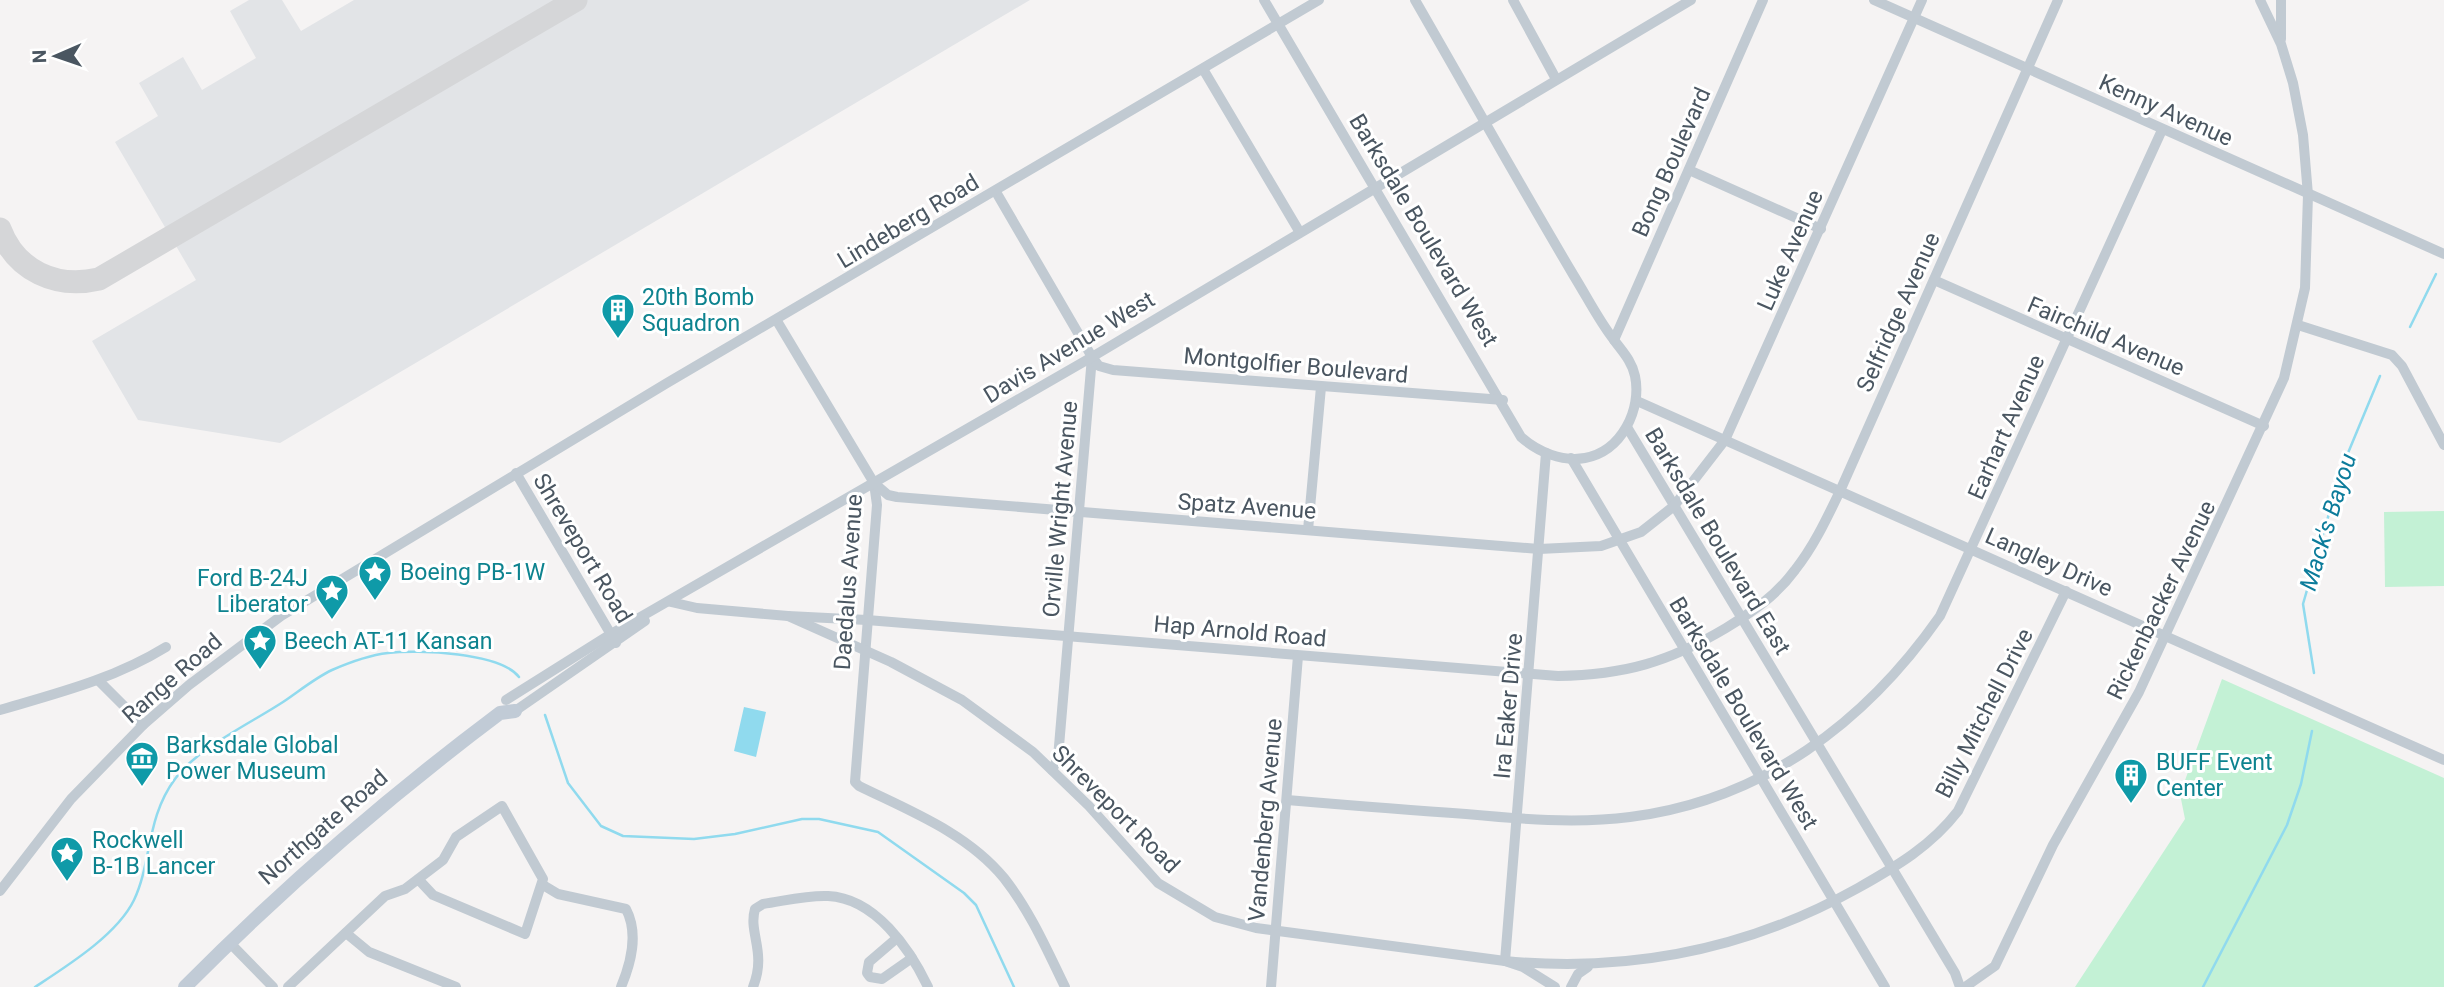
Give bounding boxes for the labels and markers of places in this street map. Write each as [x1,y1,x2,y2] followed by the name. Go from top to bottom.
[642,284,754,337] place label: 20th Bomb Squadron
[599,291,637,340] building icon: 20th Bomb Squadron
[356,553,394,602] place icon: Boeing PB-1W
[400,559,545,586] place label: Boeing PB-1W
[197,565,308,618] place label: Ford B-24J Liberator
[313,572,351,621] place icon: Ford B-24J Liberator
[241,622,279,671] place icon: Beech AT-11 Kansan
[284,628,492,655] place label: Beech AT-11 Kansan
[166,732,339,785] place label: Barksdale Global Power Museum
[123,739,161,788] museum icon: Barksdale Global Power Museum
[2156,749,2273,802] place label: BUFF Event Center
[2112,756,2150,805] building icon: BUFF Event Center
[92,827,215,880] place label: Rockwell B-1B Lancer
[48,834,86,883] place icon: Rockwell B-1B Lancer

